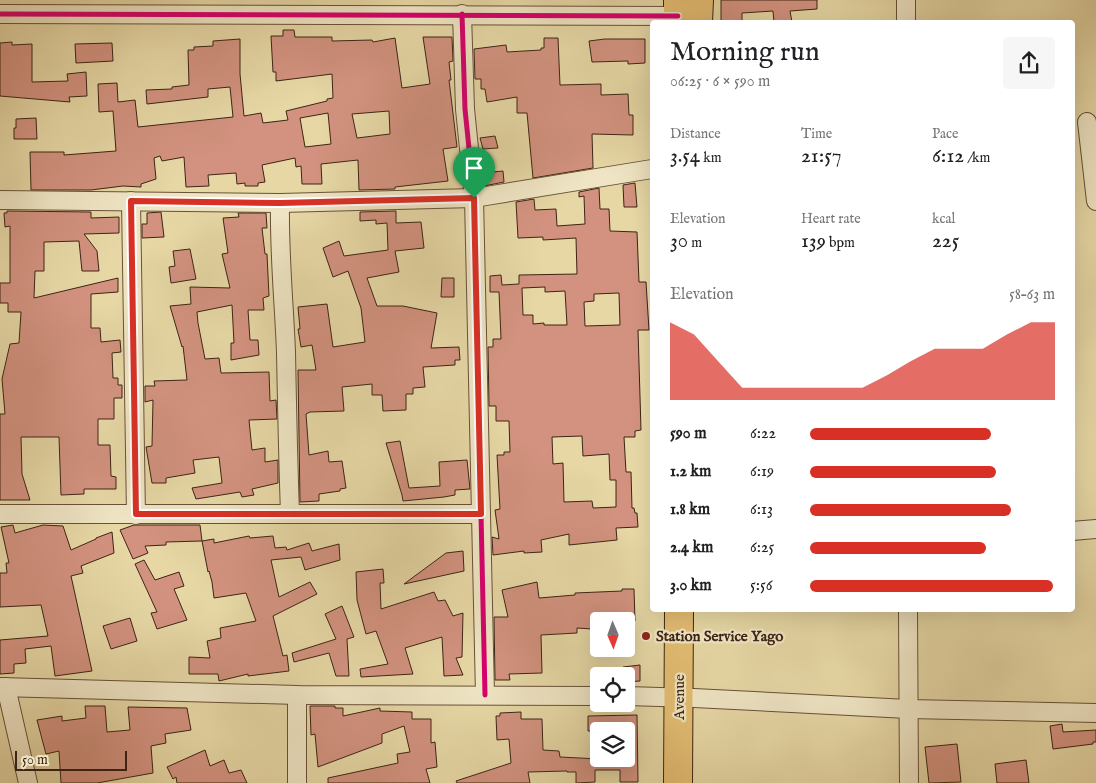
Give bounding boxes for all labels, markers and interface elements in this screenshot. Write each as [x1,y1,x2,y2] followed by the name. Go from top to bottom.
[670,35,820,70] text: Morning run
[1003,37,1055,89] button: share
[670,72,770,92] text: 06:25 · 6 × 590 m
[670,125,721,143] text: Distance
[801,125,832,143] text: Time
[932,125,959,143] text: Pace
[670,143,700,170] text: 3.54
[801,143,842,170] text: 21:57
[932,143,964,170] text: 6:12
[453,147,495,198] pin
[700,149,722,167] text: km
[964,149,990,167] text: /km
[460,154,488,182] icon: arrive
[670,210,726,228] text: Elevation
[801,210,861,228] text: Heart rate
[932,210,955,228] text: kcal
[670,228,688,255] text: 30
[801,228,826,255] text: 139
[932,228,959,255] text: 225
[688,234,702,252] text: m
[826,234,855,252] text: bpm
[670,285,733,305] text: Elevation
[1009,285,1055,305] text: 58–63 m
[670,424,707,444] text: 590 m
[750,424,776,444] text: 6:22
[670,462,711,482] text: 1.2 km
[750,462,774,482] text: 6:19
[670,500,710,520] text: 1.8 km
[750,500,773,520] text: 6:13
[670,538,713,558] text: 2.4 km
[750,538,774,558] text: 6:25
[670,576,712,596] text: 3.0 km
[750,576,773,596] text: 5:56
[590,612,635,658] north arrow
[590,612,635,767] map controls
[656,627,783,646] place label: Station Service Yago
[640,630,652,642] marker: Station Service Yago
[590,667,635,712] button: locate
[670,674,689,721] street label: Avenue
[590,722,635,767] button: layers
[15,748,128,771] scale bar
[22,751,48,769] text: 50 m

